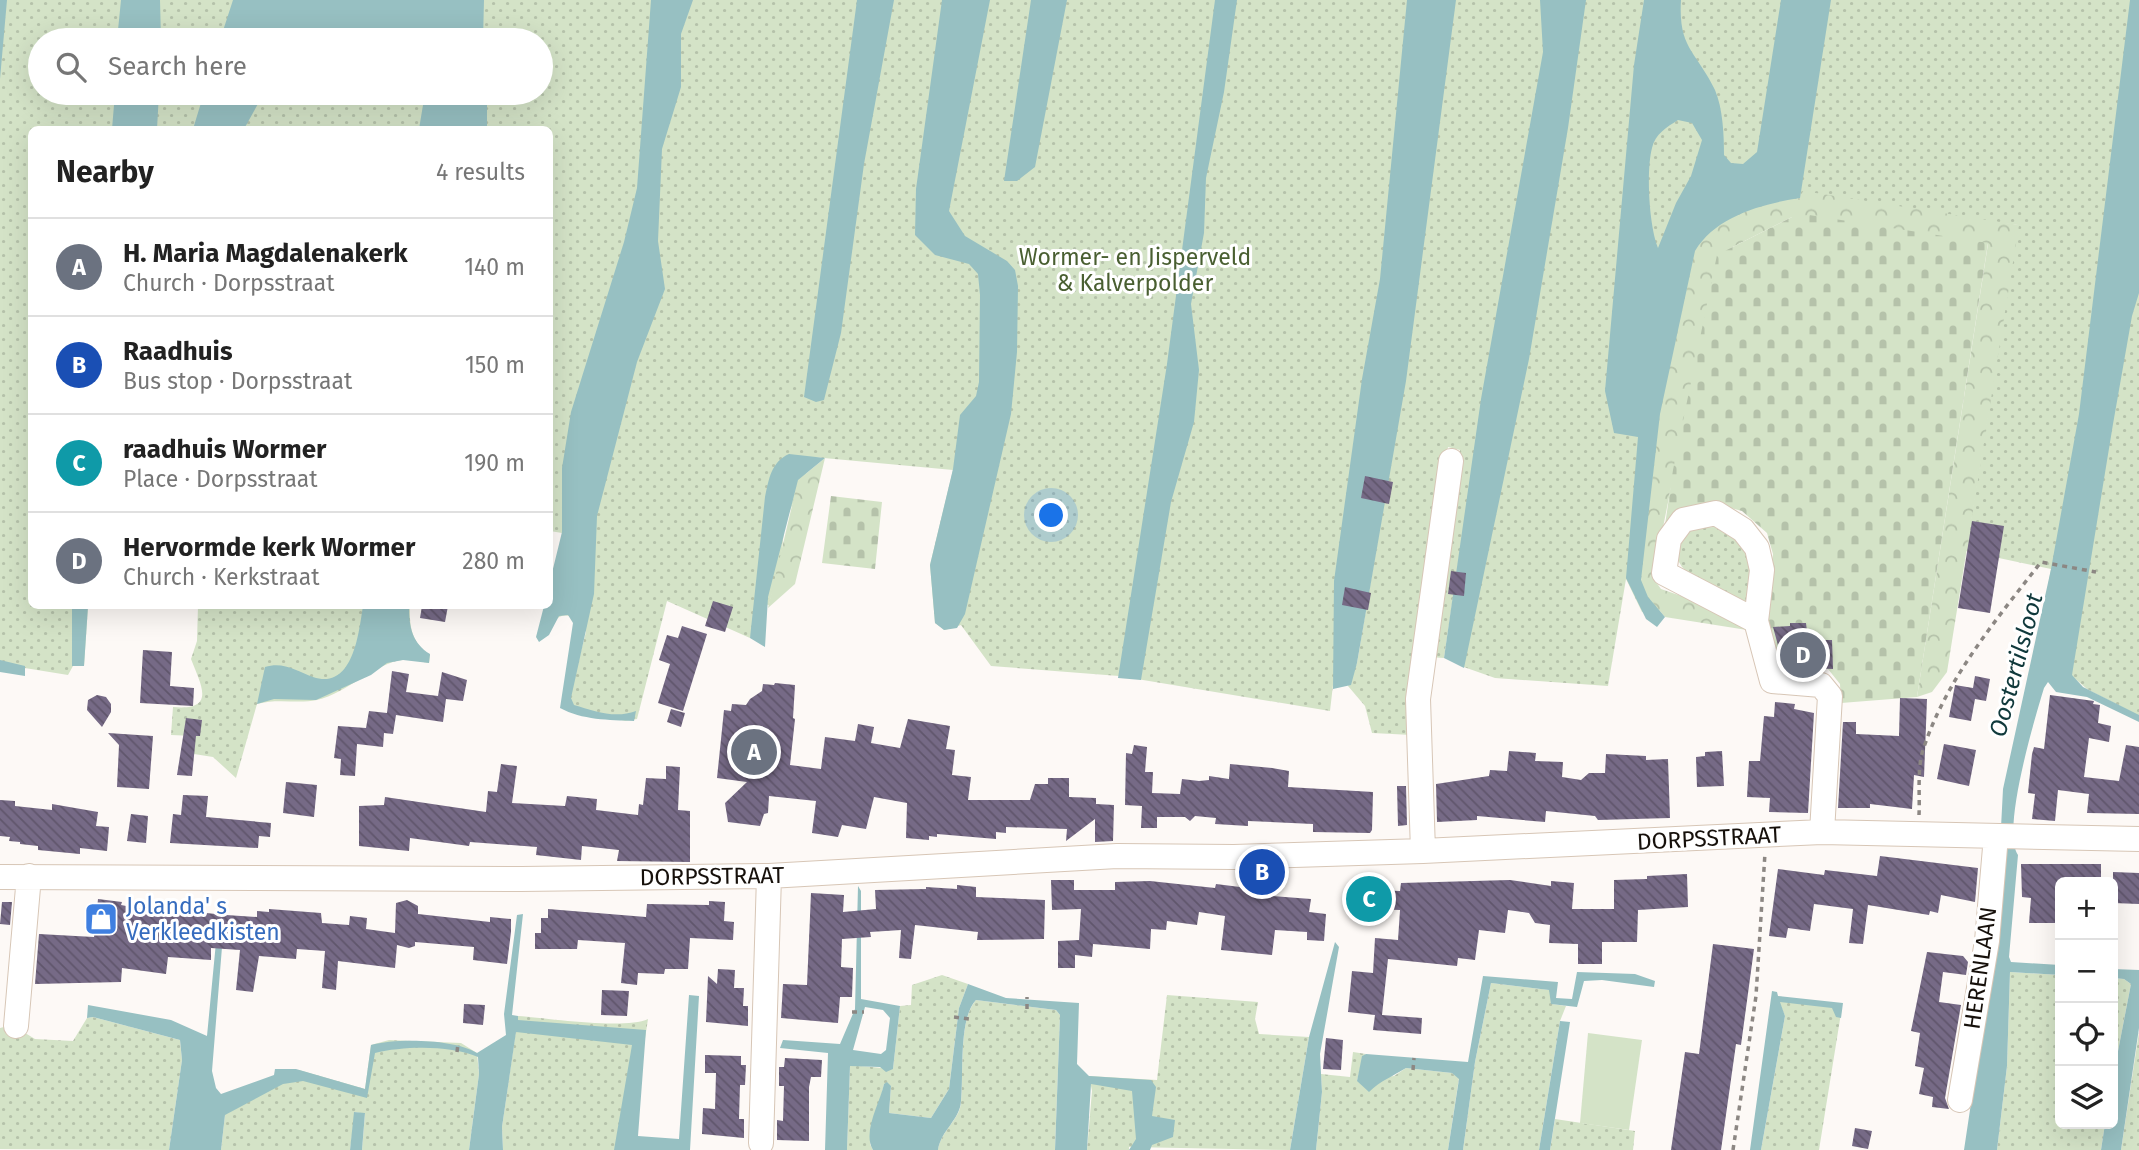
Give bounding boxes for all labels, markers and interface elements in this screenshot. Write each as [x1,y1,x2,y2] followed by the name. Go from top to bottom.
[28,28,553,105] search box
[52,48,90,86] icon: search
[108,51,247,82] text: Search here
[56,154,154,190] text: Nearby
[436,158,525,186] text: 4 results
[123,238,408,269] text: H. Maria Magdalenakerk
[1019,243,1251,297] park label: Wormer- en Jisperveld & Kalverpolder
[72,253,86,281] text: A
[464,253,525,281] text: 140 m
[123,269,335,297] text: Church · Dorpsstraat
[123,336,233,367] text: Raadhuis
[72,351,86,379] text: B
[465,351,525,379] text: 150 m
[123,367,352,395] text: Bus stop · Dorpsstraat
[123,434,327,465] text: raadhuis Wormer
[72,449,86,477] text: C
[464,449,525,477] text: 190 m
[123,465,318,493] text: Place · Dorpsstraat
[1034,498,1068,532] your location
[123,532,415,563] text: Hervormde kerk Wormer
[72,547,86,575] text: D
[462,547,525,575] text: 280 m
[123,563,320,591] text: Church · Kerkstraat
[1983,590,2049,740] water label: Oostertilsloot
[1780,629,1826,681] pin: D
[731,726,777,778] pin: A
[1636,820,1782,856] street label: DORPSSTRAAT
[1239,846,1285,898] pin: B
[639,861,785,891] street label: DORPSSTRAAT
[1346,873,1392,925] pin: C
[2055,877,2118,1129] map controls
[2055,877,2118,940] button: +
[126,892,280,946] place label: Jolanda' s Verkleedkisten
[82,900,120,938] shop icon: Jolanda' s Verkleedkisten
[1958,905,2002,1031] street label: HERENLAAN
[2055,940,2118,1003] button: −
[2055,1003,2118,1066] button: locate
[2055,1066,2118,1129] button: layers

